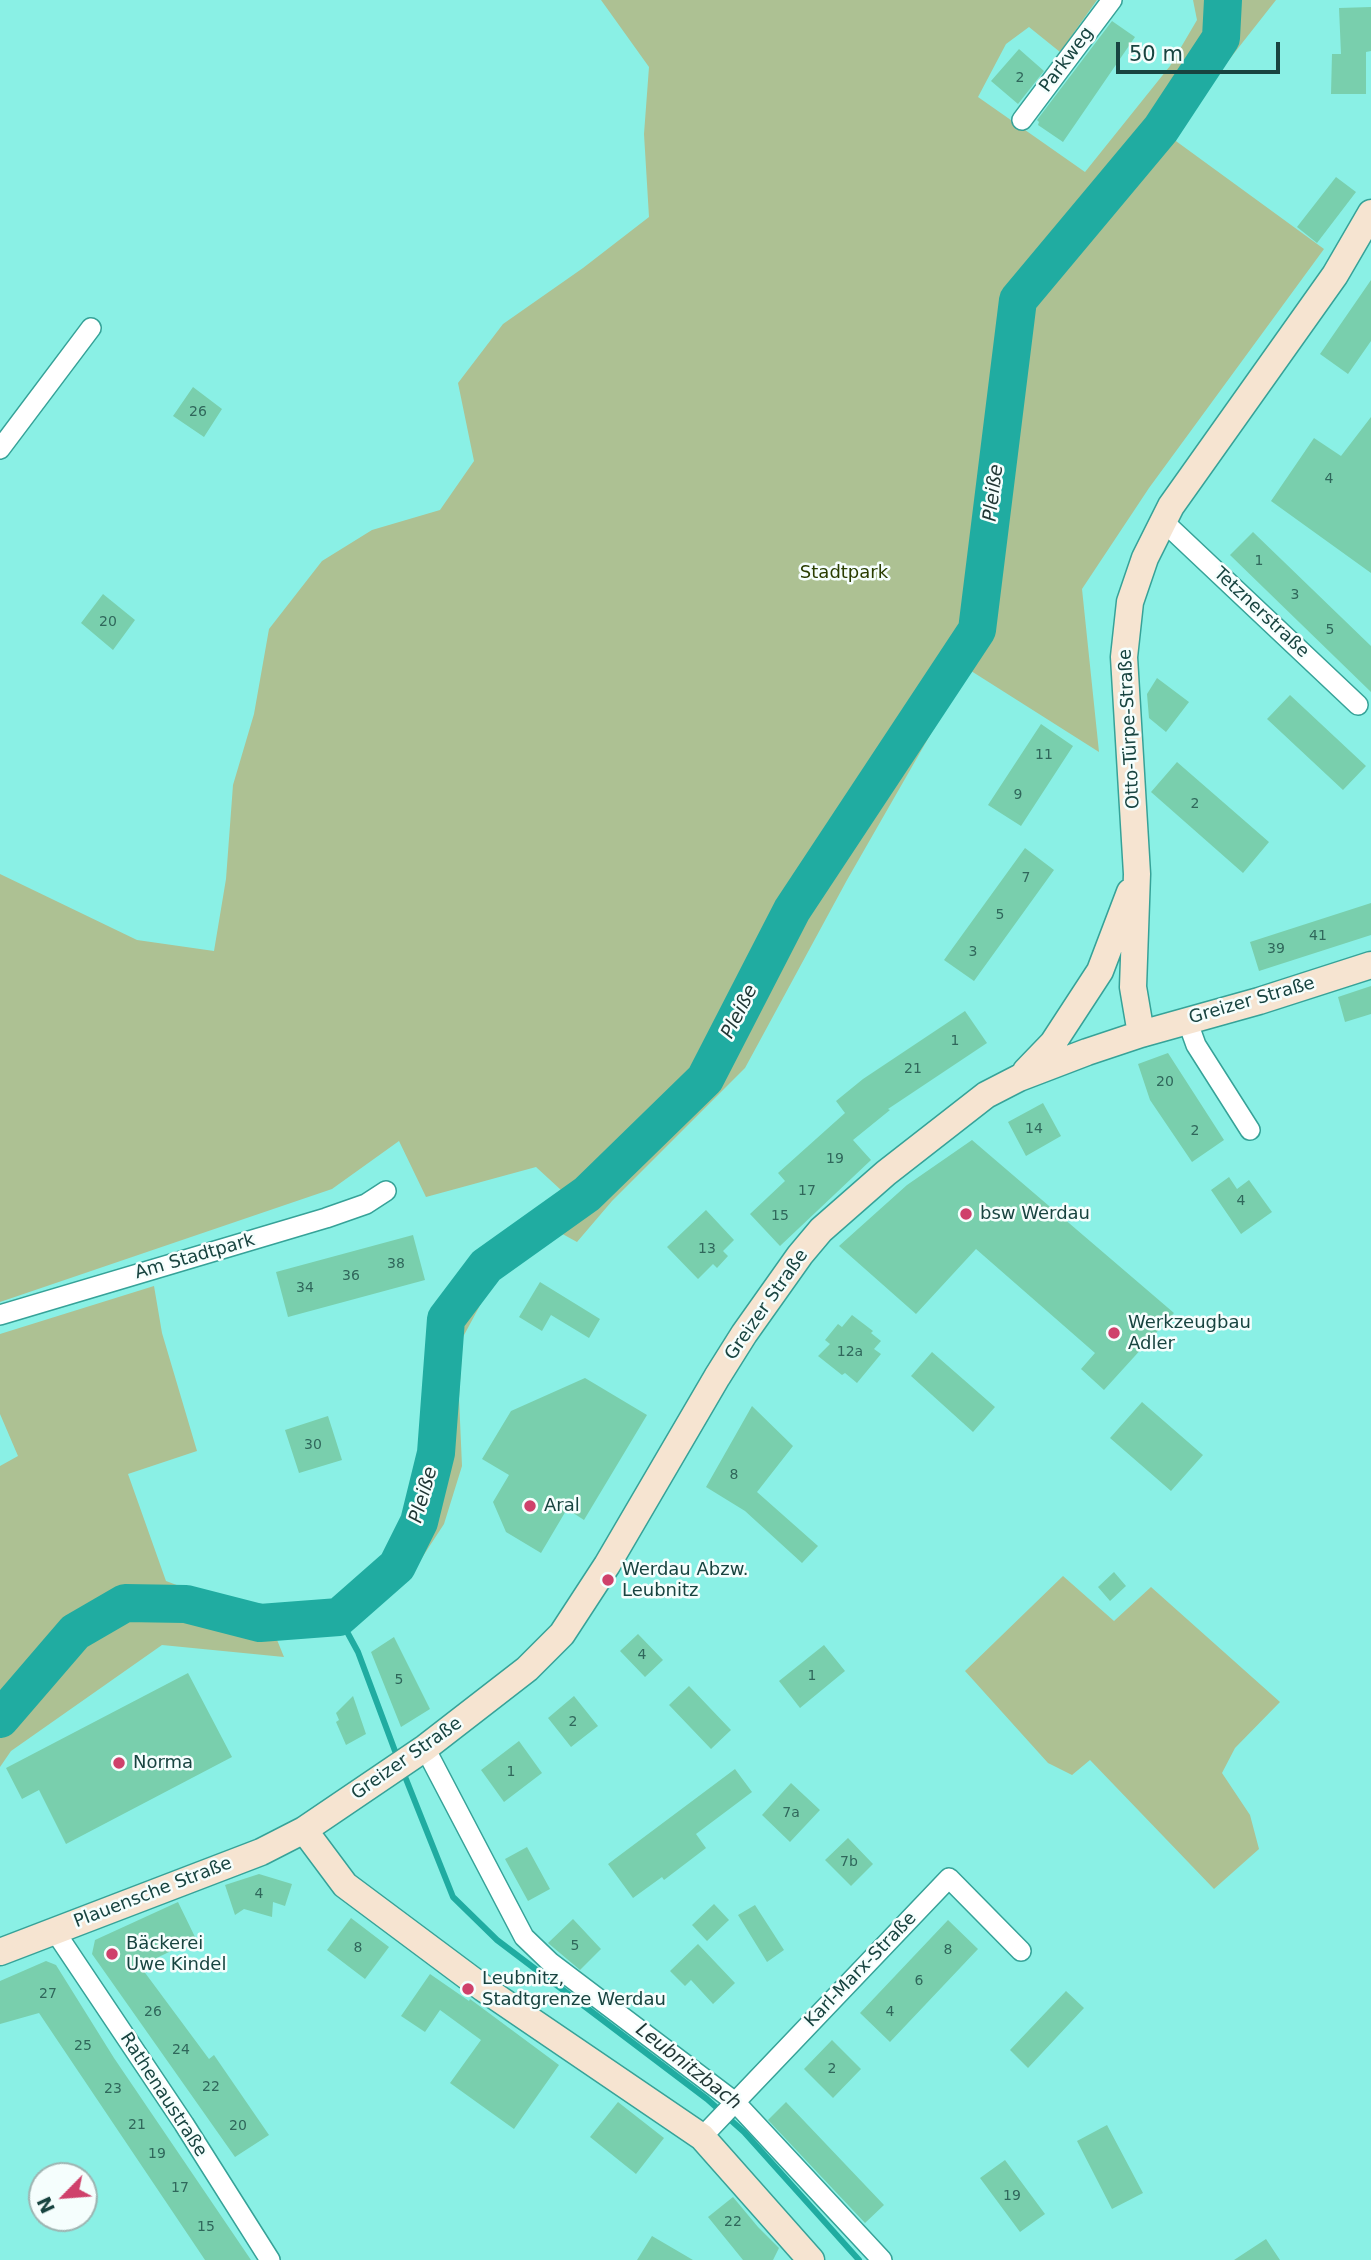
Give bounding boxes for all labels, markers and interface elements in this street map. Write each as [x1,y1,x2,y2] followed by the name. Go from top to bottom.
[1035,23,1099,97] street label: Parkweg
[1119,28,1284,72] scale bar
[1129,42,1183,66] text: 50 m
[1016,70,1024,86] house number: 2
[189,404,207,420] house number: 26
[979,463,1009,523] water label: Pleiße
[1325,471,1333,487] house number: 4
[1255,553,1263,569] house number: 1
[800,562,888,584] park label: Stadtpark
[1209,563,1313,663] street label: Tetznerstraße
[1291,587,1299,603] house number: 3
[99,614,117,630] house number: 20
[1326,622,1334,638] house number: 5
[1115,648,1145,810] street label: Otto-Türpe-Straße
[1035,747,1053,763] house number: 11
[1014,787,1022,803] house number: 9
[1191,796,1199,812] house number: 2
[1022,870,1030,886] house number: 7
[996,907,1004,923] house number: 5
[1309,928,1327,944] house number: 41
[1267,941,1285,957] house number: 39
[969,944,977,960] house number: 3
[1187,973,1317,1029] street label: Greizer Straße
[717,981,763,1043] water label: Pleiße
[951,1033,959,1049] house number: 1
[904,1061,922,1077] house number: 21
[1156,1074,1174,1090] house number: 20
[1025,1121,1043,1137] house number: 14
[1191,1123,1199,1139] house number: 2
[826,1151,844,1167] house number: 19
[798,1183,816,1199] house number: 17
[1237,1193,1245,1209] house number: 4
[980,1203,1090,1225] place label: bsw Werdau
[958,1206,974,1222] marker: bsw Werdau
[771,1208,789,1224] house number: 15
[132,1230,258,1284] street label: Am Stadtpark
[698,1241,716,1257] house number: 13
[721,1246,813,1364] street label: Greizer Straße
[387,1256,405,1272] house number: 38
[342,1268,360,1284] house number: 36
[296,1280,314,1296] house number: 34
[1128,1312,1251,1354] place label: Werkzeugbau Adler
[1106,1325,1122,1341] marker: Werkzeugbau Adler
[837,1344,863,1360] house number: 12a
[304,1437,322,1453] house number: 30
[405,1464,443,1526] water label: Pleiße
[730,1467,738,1483] house number: 8
[544,1495,580,1517] place label: Aral
[522,1498,538,1514] marker: Aral
[622,1559,748,1602] place label: Werdau Abzw. Leubnitz
[600,1572,616,1588] marker: Werdau Abzw. Leubnitz
[638,1647,646,1663] house number: 4
[808,1668,816,1684] house number: 1
[395,1672,403,1688] house number: 5
[348,1713,466,1805] street label: Greizer Straße
[569,1714,577,1730] house number: 2
[133,1752,193,1774] place label: Norma
[111,1755,127,1771] marker: Norma
[507,1764,515,1780] house number: 1
[782,1805,800,1821] house number: 7a
[71,1853,235,1933] street label: Plauensche Straße
[840,1854,858,1870] house number: 7b
[255,1886,263,1902] house number: 4
[801,1908,921,2032] street label: Karl-Marx-Straße
[126,1933,226,1976] place label: Bäckerei Uwe Kindel
[571,1938,579,1954] house number: 5
[354,1940,362,1956] house number: 8
[944,1942,952,1958] house number: 8
[104,1946,120,1962] marker: Bäckerei Uwe Kindel
[482,1968,666,2010] place label: Leubnitz, Stadtgrenze Werdau
[915,1973,923,1989] house number: 6
[460,1981,476,1997] marker: Leubnitz, Stadtgrenze Werdau
[39,1986,57,2002] house number: 27
[144,2004,162,2020] house number: 26
[886,2004,894,2020] house number: 4
[631,2019,745,2115] water label: Leubnitzbach
[115,2029,211,2161] street label: Rathenaustraße
[74,2038,92,2054] house number: 25
[172,2042,190,2058] house number: 24
[828,2061,836,2077] house number: 2
[202,2079,220,2095] house number: 22
[104,2081,122,2097] house number: 23
[128,2117,146,2133] house number: 21
[229,2118,247,2134] house number: 20
[148,2146,166,2162] house number: 19
[28,2162,98,2232] north arrow
[171,2180,189,2196] house number: 17
[1003,2188,1021,2204] house number: 19
[32,2193,59,2217] text: N
[724,2214,742,2230] house number: 22
[197,2219,215,2235] house number: 15

